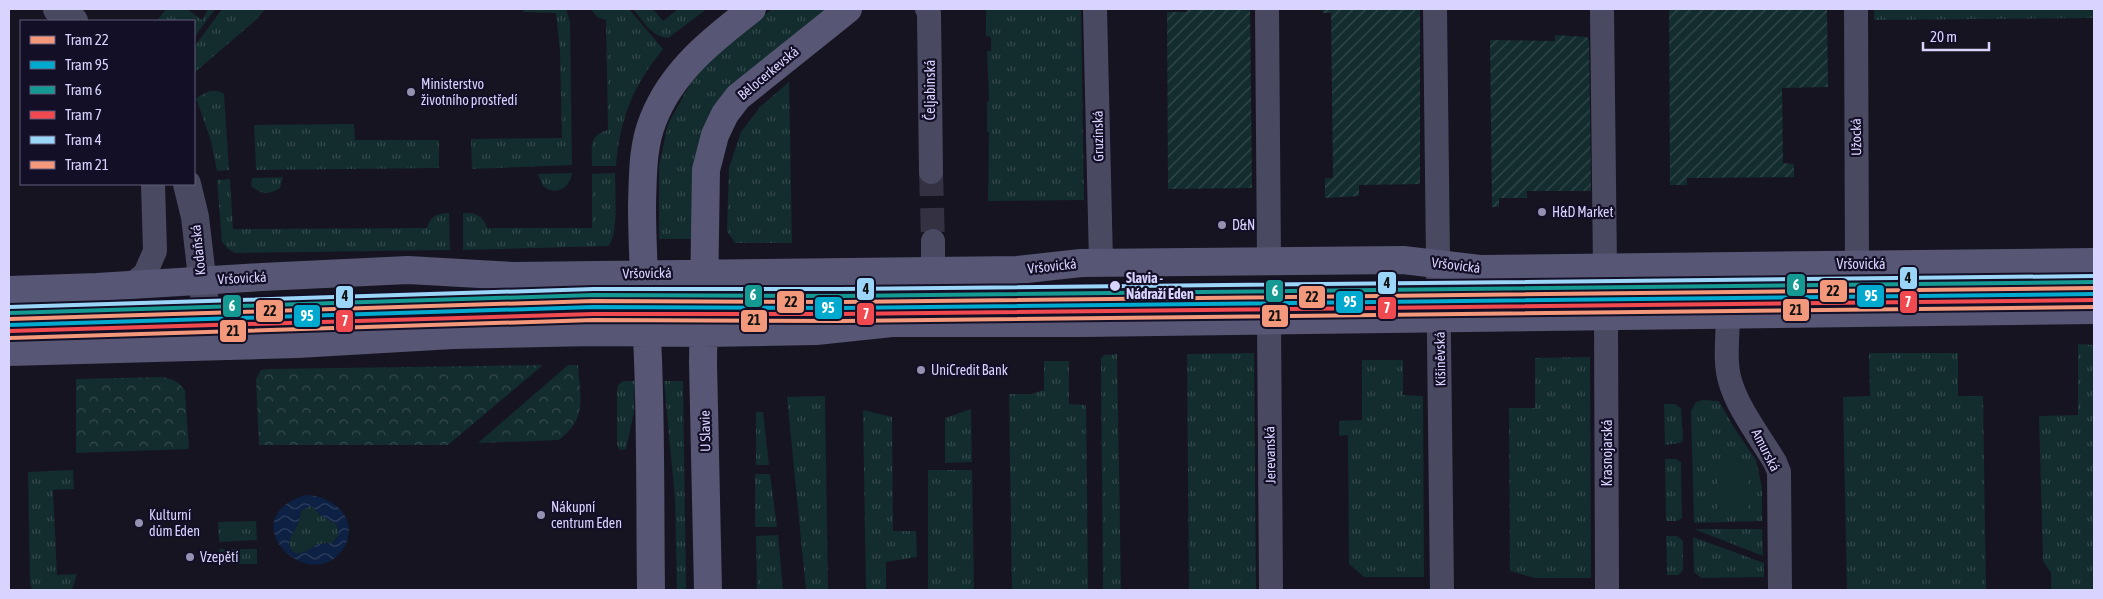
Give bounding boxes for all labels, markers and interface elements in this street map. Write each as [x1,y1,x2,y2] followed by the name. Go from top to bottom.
[20,20,195,185] legend
[1923,20,1989,52] scale bar
[1930,28,1957,45] text: 20 m
[65,31,109,48] text: Tram 22
[734,43,802,103] street label: Bělocerkevská
[65,56,109,73] text: Tram 95
[921,60,938,120] street label: Čeljabinská
[421,76,517,108] place label: Ministerstvo životního prostředí
[65,81,102,98] text: Tram 6
[405,86,417,98] marker: Ministerstvo životního prostředí
[65,106,102,123] text: Tram 7
[1090,110,1106,162] street label: Gruzínská
[1848,118,1864,156] street label: Užocká
[65,131,102,148] text: Tram 4
[65,156,109,173] text: Tram 21
[1552,204,1613,220] place label: H&D Market
[1536,206,1548,218] marker: H&D Market
[1232,217,1255,233] place label: D&N
[1216,219,1228,231] marker: D&N
[187,224,209,276] street label: Kodaňská
[1431,254,1481,276] street label: Vršovická
[1027,255,1077,277] street label: Vršovická
[1836,256,1886,272] street label: Vršovická
[622,265,672,281] street label: Vršovická
[1899,266,1918,290] line badge: 4
[217,269,267,287] street label: Vršovická
[1126,270,1194,302] place label: Slavia - Nádraží Eden
[1904,270,1912,286] text: 4
[1377,271,1397,295] line badge: 4
[1786,273,1806,297] line badge: 6
[1383,275,1391,291] text: 4
[856,277,875,301] line badge: 4
[1793,277,1800,293] text: 6
[1108,279,1122,293] marker: Slavia - Nádraží Eden
[1265,279,1284,303] line badge: 6
[1819,279,1848,303] line badge: 22
[862,281,870,297] text: 4
[1272,283,1279,299] text: 6
[1826,283,1840,299] text: 22
[744,284,763,308] line badge: 6
[1856,284,1885,308] line badge: 95
[335,285,354,309] line badge: 4
[1298,285,1326,309] line badge: 22
[750,287,757,303] text: 6
[341,288,349,304] text: 4
[1864,288,1878,304] text: 95
[1305,289,1319,305] text: 22
[776,290,805,314] line badge: 22
[1335,290,1364,314] line badge: 95
[1899,290,1918,314] line badge: 7
[222,294,242,318] line badge: 6
[784,294,798,310] text: 22
[1343,294,1357,310] text: 95
[1905,294,1911,310] text: 7
[814,296,843,320] line badge: 95
[1377,296,1397,320] line badge: 7
[229,298,236,314] text: 6
[1782,298,1810,322] line badge: 21
[255,299,284,323] line badge: 22
[821,300,835,316] text: 95
[1384,300,1390,316] text: 7
[856,302,875,326] line badge: 7
[1789,302,1803,318] text: 21
[263,303,277,319] text: 22
[293,304,321,328] line badge: 95
[1261,304,1289,328] line badge: 21
[863,306,869,322] text: 7
[300,308,314,324] text: 95
[1268,308,1282,324] text: 21
[335,309,354,333] line badge: 7
[740,309,768,333] line badge: 21
[747,312,761,328] text: 21
[342,313,348,329] text: 7
[219,319,247,343] line badge: 21
[226,323,240,339] text: 21
[1432,332,1448,386] street label: Kišiněvská
[931,362,1008,378] place label: UniCredit Bank
[915,364,927,376] marker: UniCredit Bank
[697,410,713,452] street label: U Slavie
[1599,419,1615,487] street label: Krasnojarská
[1261,426,1279,484] street label: Jerevanská
[1749,426,1783,474] street label: Amurská
[551,499,622,531] place label: Nákupní centrum Eden
[149,507,200,539] place label: Kulturní dům Eden
[535,509,547,521] marker: Nákupní centrum Eden
[133,517,145,529] marker: Kulturní dům Eden
[200,549,238,565] place label: Vzepětí
[184,551,196,563] marker: Vzepětí

